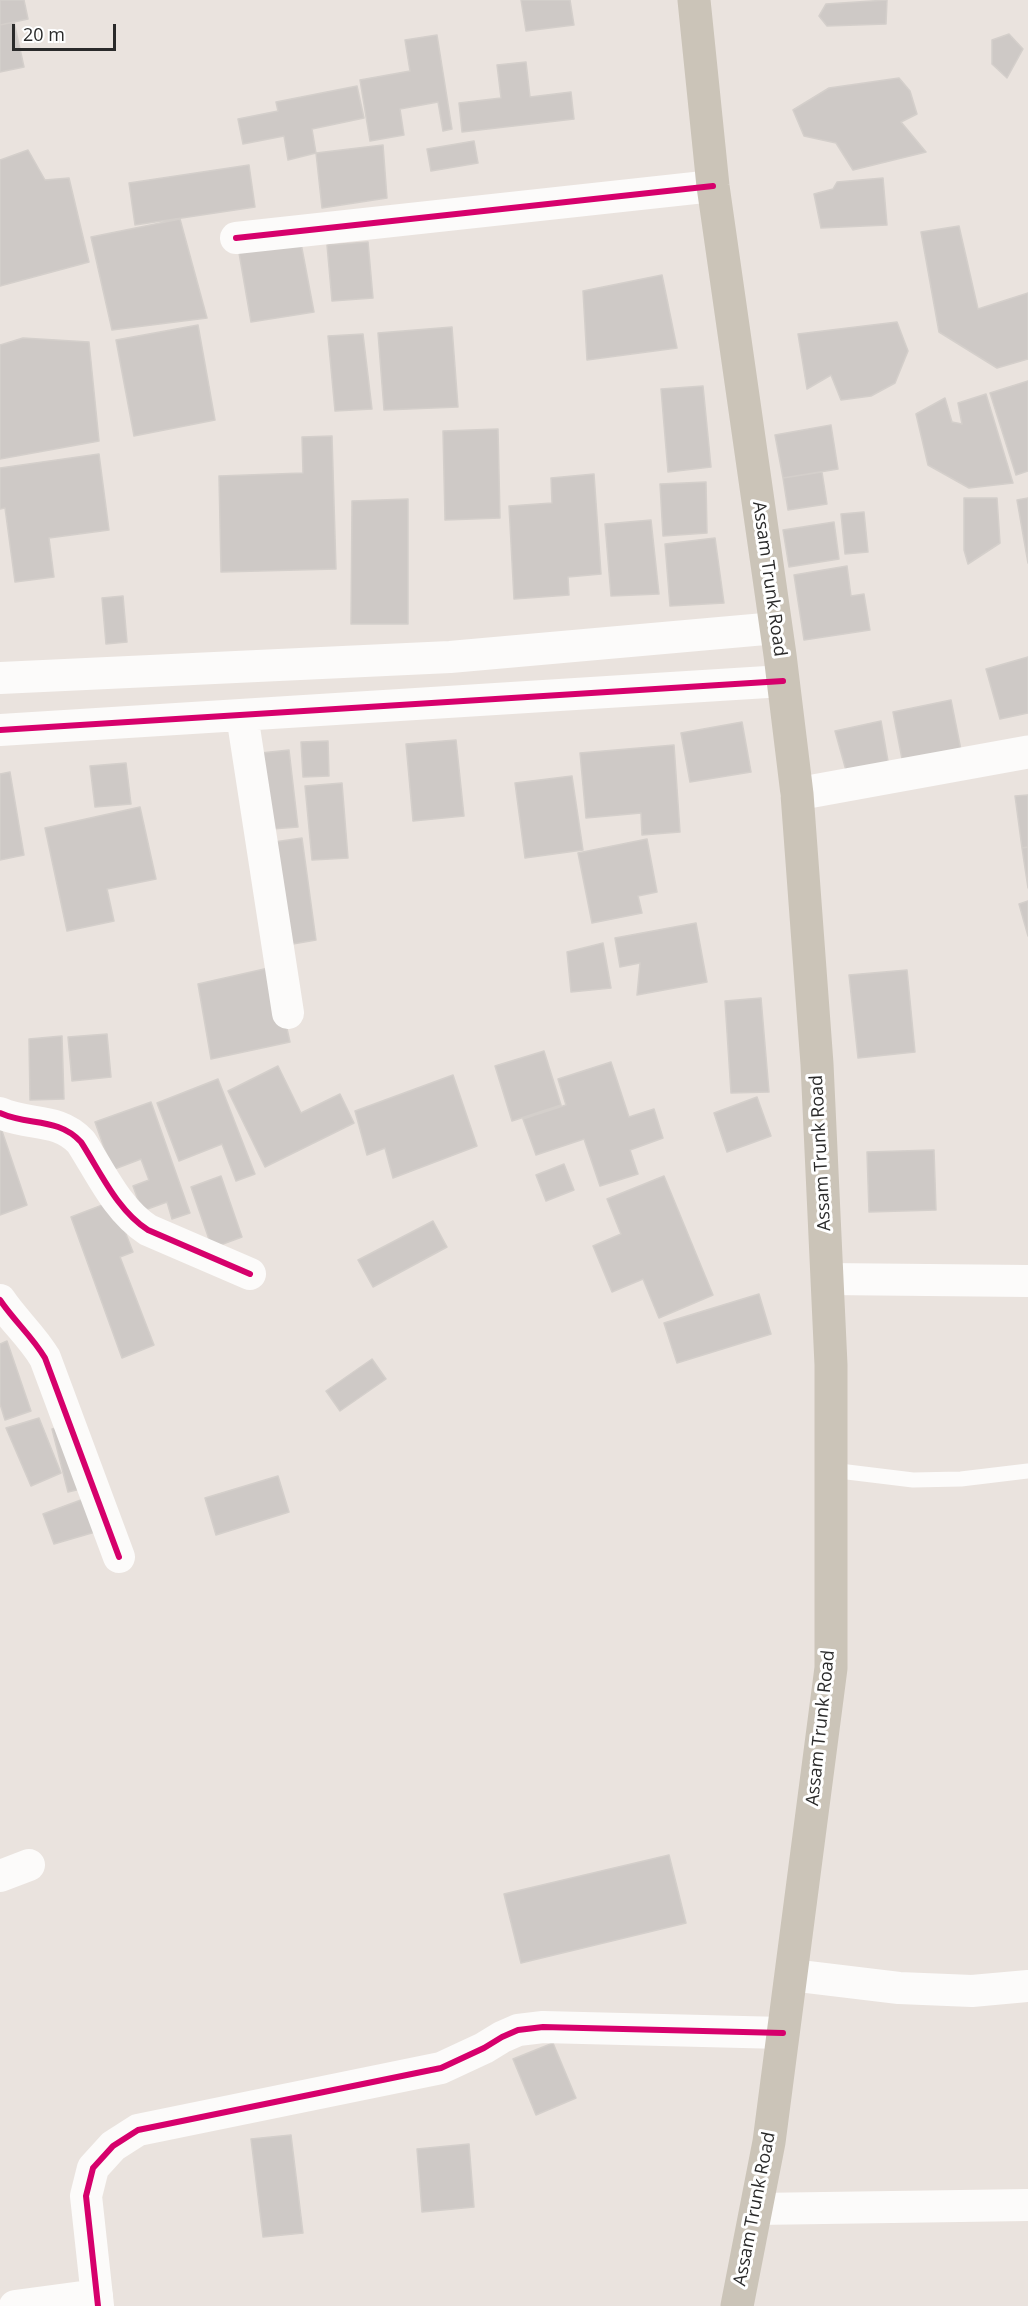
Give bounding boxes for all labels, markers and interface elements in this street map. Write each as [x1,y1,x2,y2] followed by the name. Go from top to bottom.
[15,12,118,50] scale bar
[23,22,65,46] text: 20 m
[747,500,791,658] street label: Assam Trunk Road
[806,1074,836,1232] street label: Assam Trunk Road
[802,1649,840,1807] street label: Assam Trunk Road
[729,2130,781,2288] street label: Assam Trunk Road

